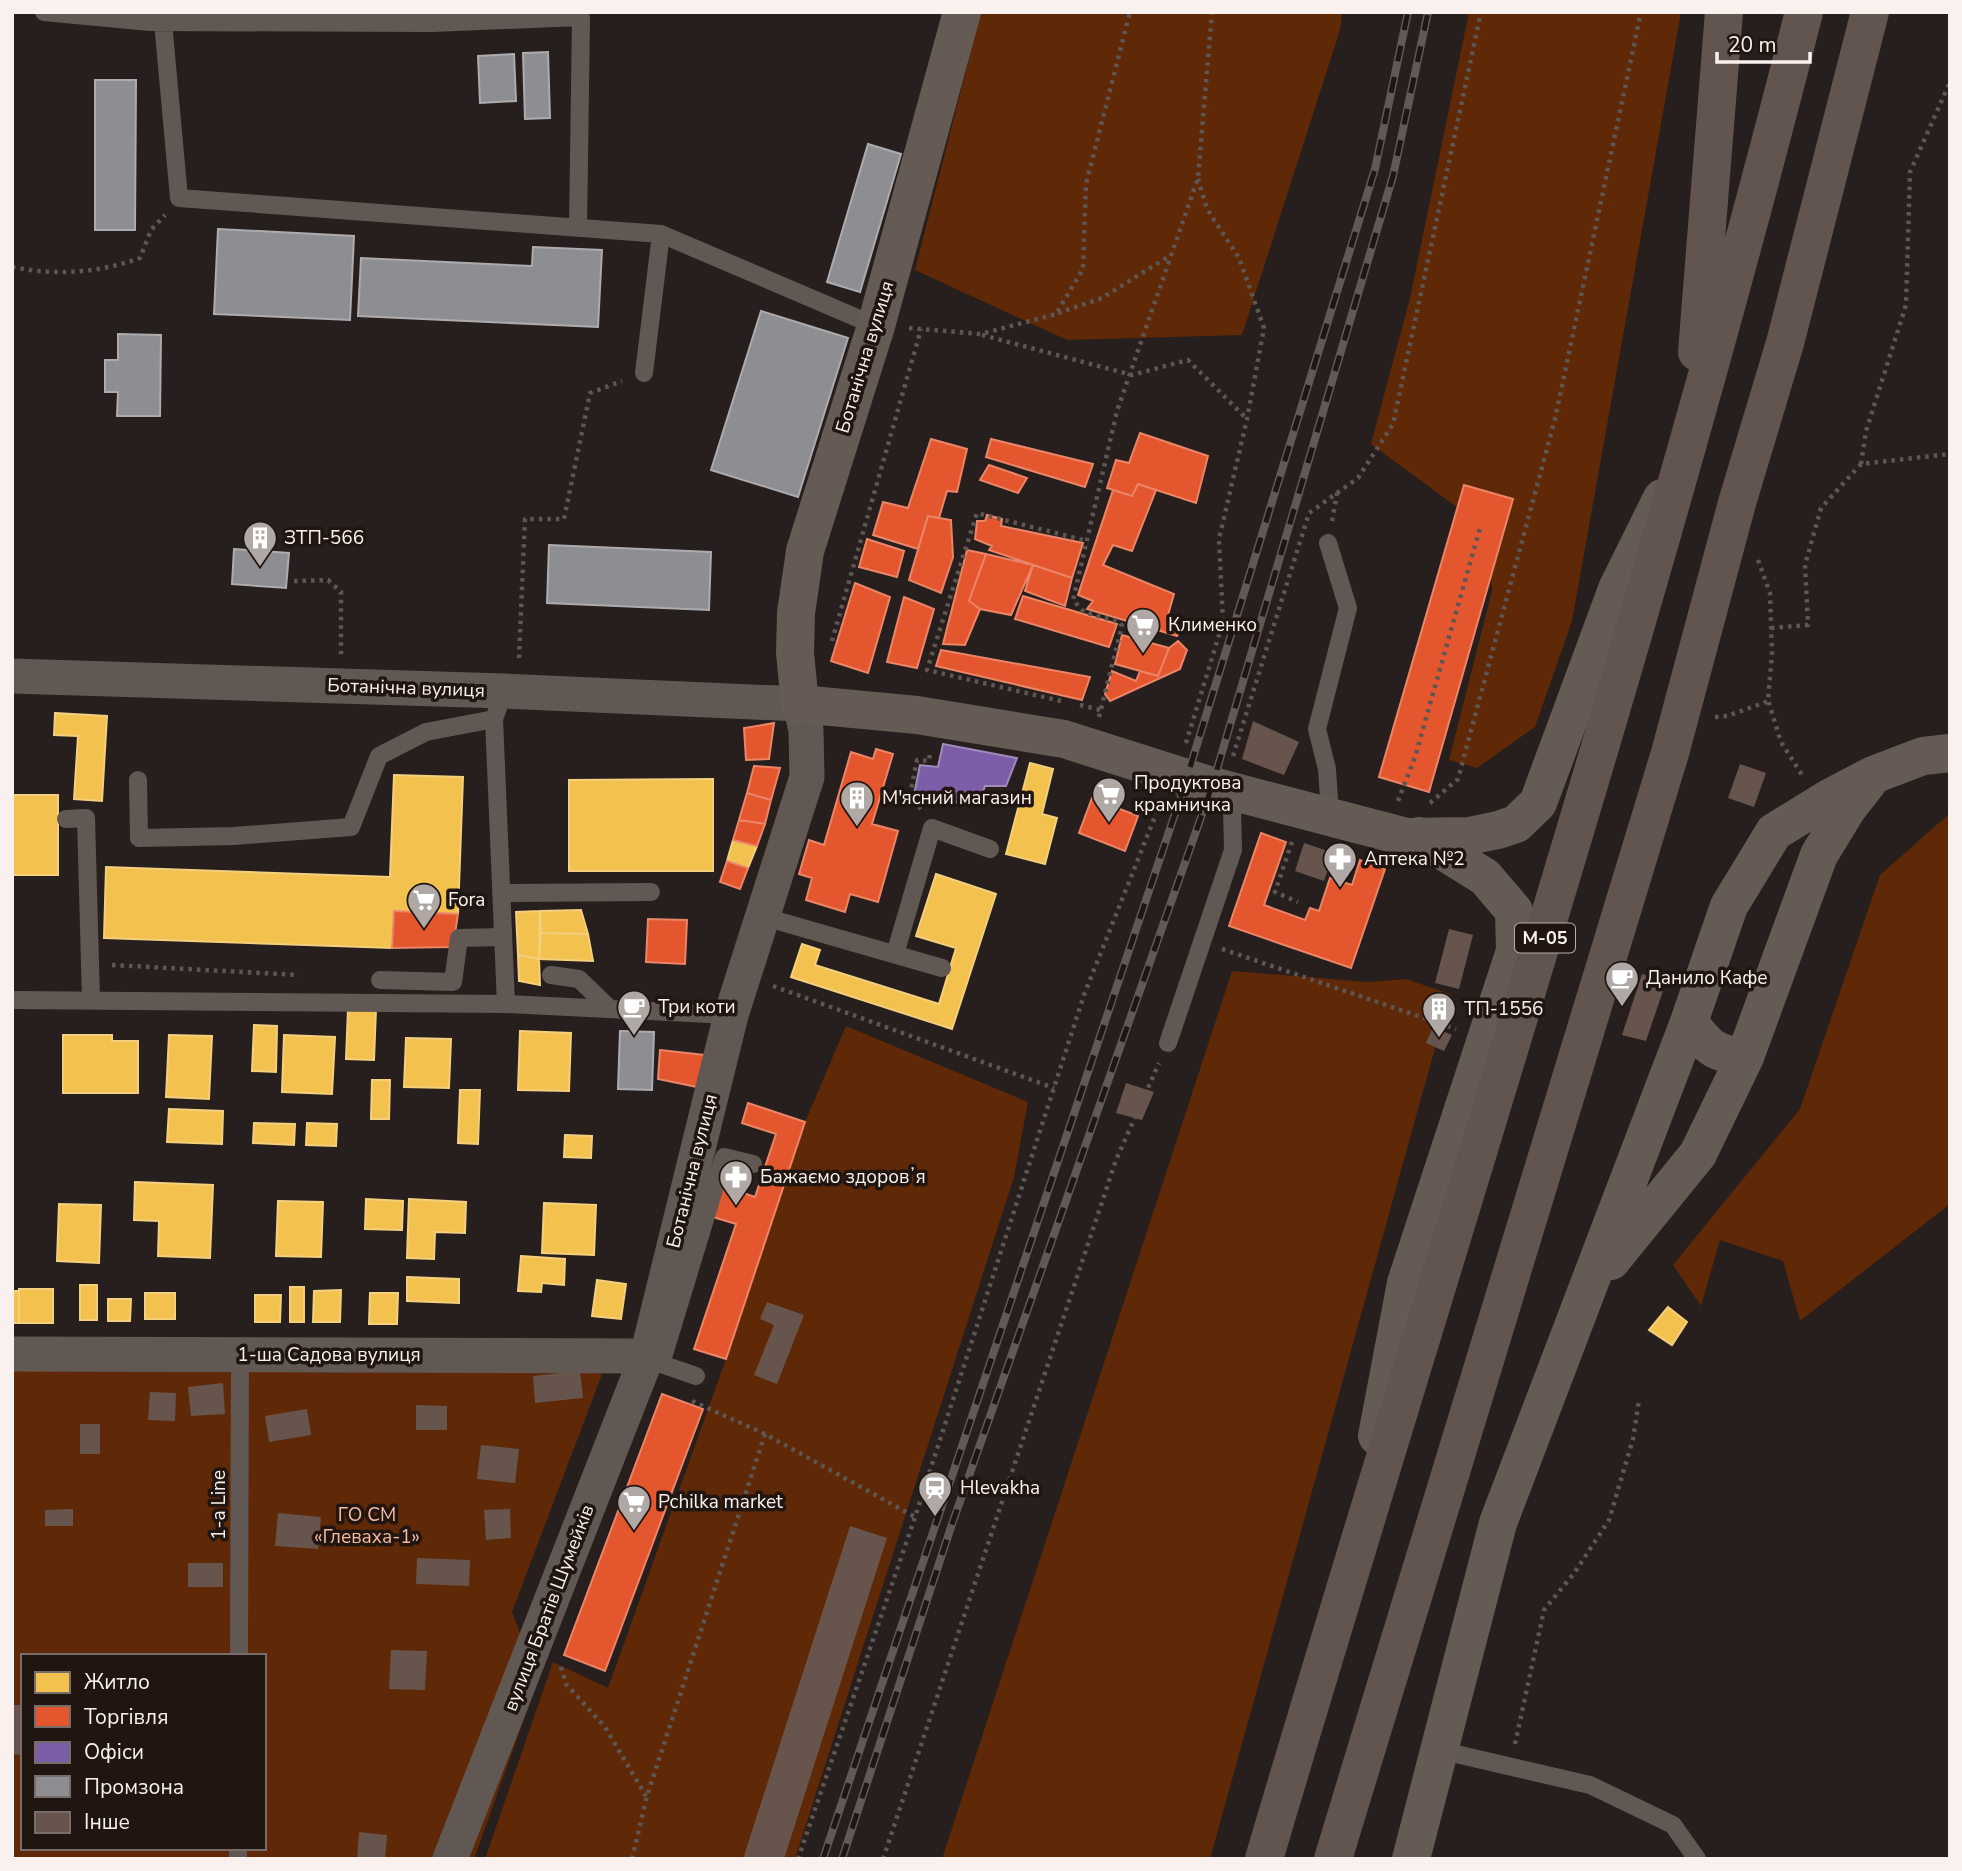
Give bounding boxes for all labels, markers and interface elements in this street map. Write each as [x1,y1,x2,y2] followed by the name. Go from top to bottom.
[1717,21,1810,65] scale bar
[1728,31,1777,59] text: 20 m
[829,278,901,436] street label: Ботанічна вулиця
[241,519,279,568] building icon: ЗТП-566
[284,525,364,551] place label: ЗТП-566
[1124,606,1162,655] supermarket icon: Клименко
[1168,612,1257,638] place label: Клименко
[327,672,485,704] street label: Ботанічна вулиця
[1134,770,1241,818] place label: Продуктова крамничка
[1090,775,1128,824] supermarket icon: Продуктова крамничка
[838,779,876,828] building icon: М'ясний магазин
[882,785,1032,811] place label: М'ясний магазин
[1321,840,1359,889] pharmacy icon: Аптека №2
[1364,846,1465,872] place label: Аптека №2
[405,881,443,930] supermarket icon: Fora
[448,887,485,913] place label: Fora
[1515,923,1575,953] road number: М-05
[1603,959,1641,1008] cafe icon: Данило Кафе
[1646,965,1768,991] place label: Данило Кафе
[615,988,653,1037] cafe icon: Три коти
[1420,990,1458,1039] building icon: ТП-1556
[658,994,736,1020] place label: Три коти
[1464,996,1543,1022] place label: ТП-1556
[660,1091,724,1251] street label: Ботанічна вулиця
[717,1158,755,1207] pharmacy icon: Бажаємо здоровʼя
[760,1164,926,1190] place label: Бажаємо здоровʼя
[237,1342,421,1368] street label: 1-ша Садова вулиця
[916,1469,954,1518] station icon: Hlevakha
[206,1470,232,1540] street label: 1-a Line
[960,1475,1040,1501] place label: Hlevakha
[615,1483,653,1532] supermarket icon: Pchilka market
[658,1489,783,1515] place label: Pchilka market
[498,1501,600,1715] street label: вулиця Братів Шумейків
[314,1502,420,1550] park label: ГО СМ «Глеваха-1»
[21,1654,266,1850] legend
[84,1668,150,1696] text: Житло
[84,1703,168,1731] text: Торгівля
[84,1738,144,1766] text: Офіси
[84,1773,184,1801] text: Промзона
[84,1808,130,1836] text: Інше

